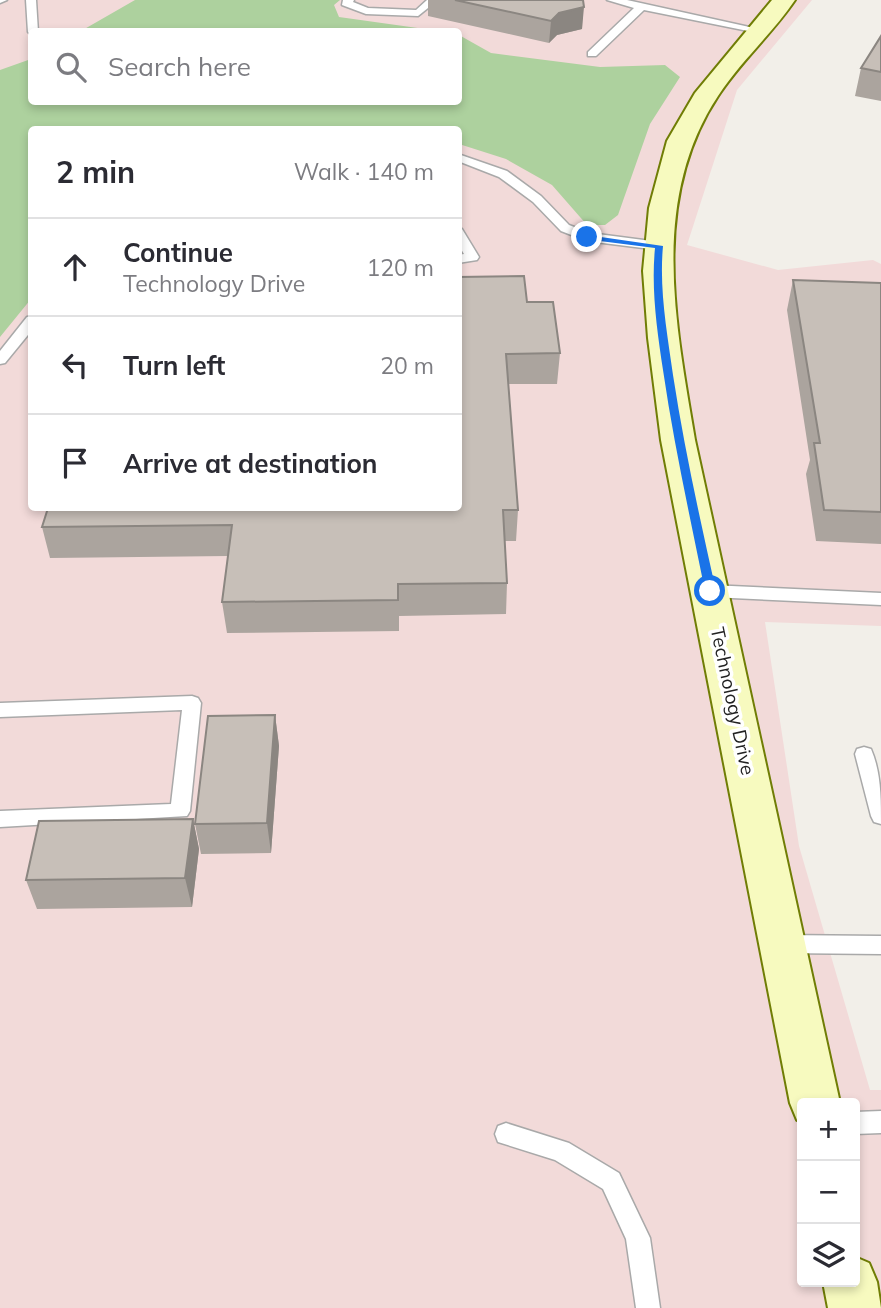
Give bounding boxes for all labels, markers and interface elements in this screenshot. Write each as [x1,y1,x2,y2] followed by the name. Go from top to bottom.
[28,28,462,105] search box
[52,48,90,86] icon: search
[108,50,251,83] text: Search here
[56,153,135,191] text: 2 min
[294,157,434,186] text: Walk · 140 m
[571,221,602,252] route end
[123,236,233,269] text: Continue
[56,248,94,286] icon: ahead
[366,253,434,282] text: 120 m
[123,269,305,298] text: Technology Drive
[56,346,94,384] icon: left
[123,349,225,382] text: Turn left
[380,351,434,380] text: 20 m
[56,444,94,482] icon: arrive
[123,447,378,480] text: Arrive at destination
[694,575,725,606] route start
[706,625,760,777] street label: Technology Drive
[797,1098,860,1287] map controls
[797,1098,860,1161] button: +
[797,1161,860,1224] button: −
[797,1224,860,1287] button: layers

